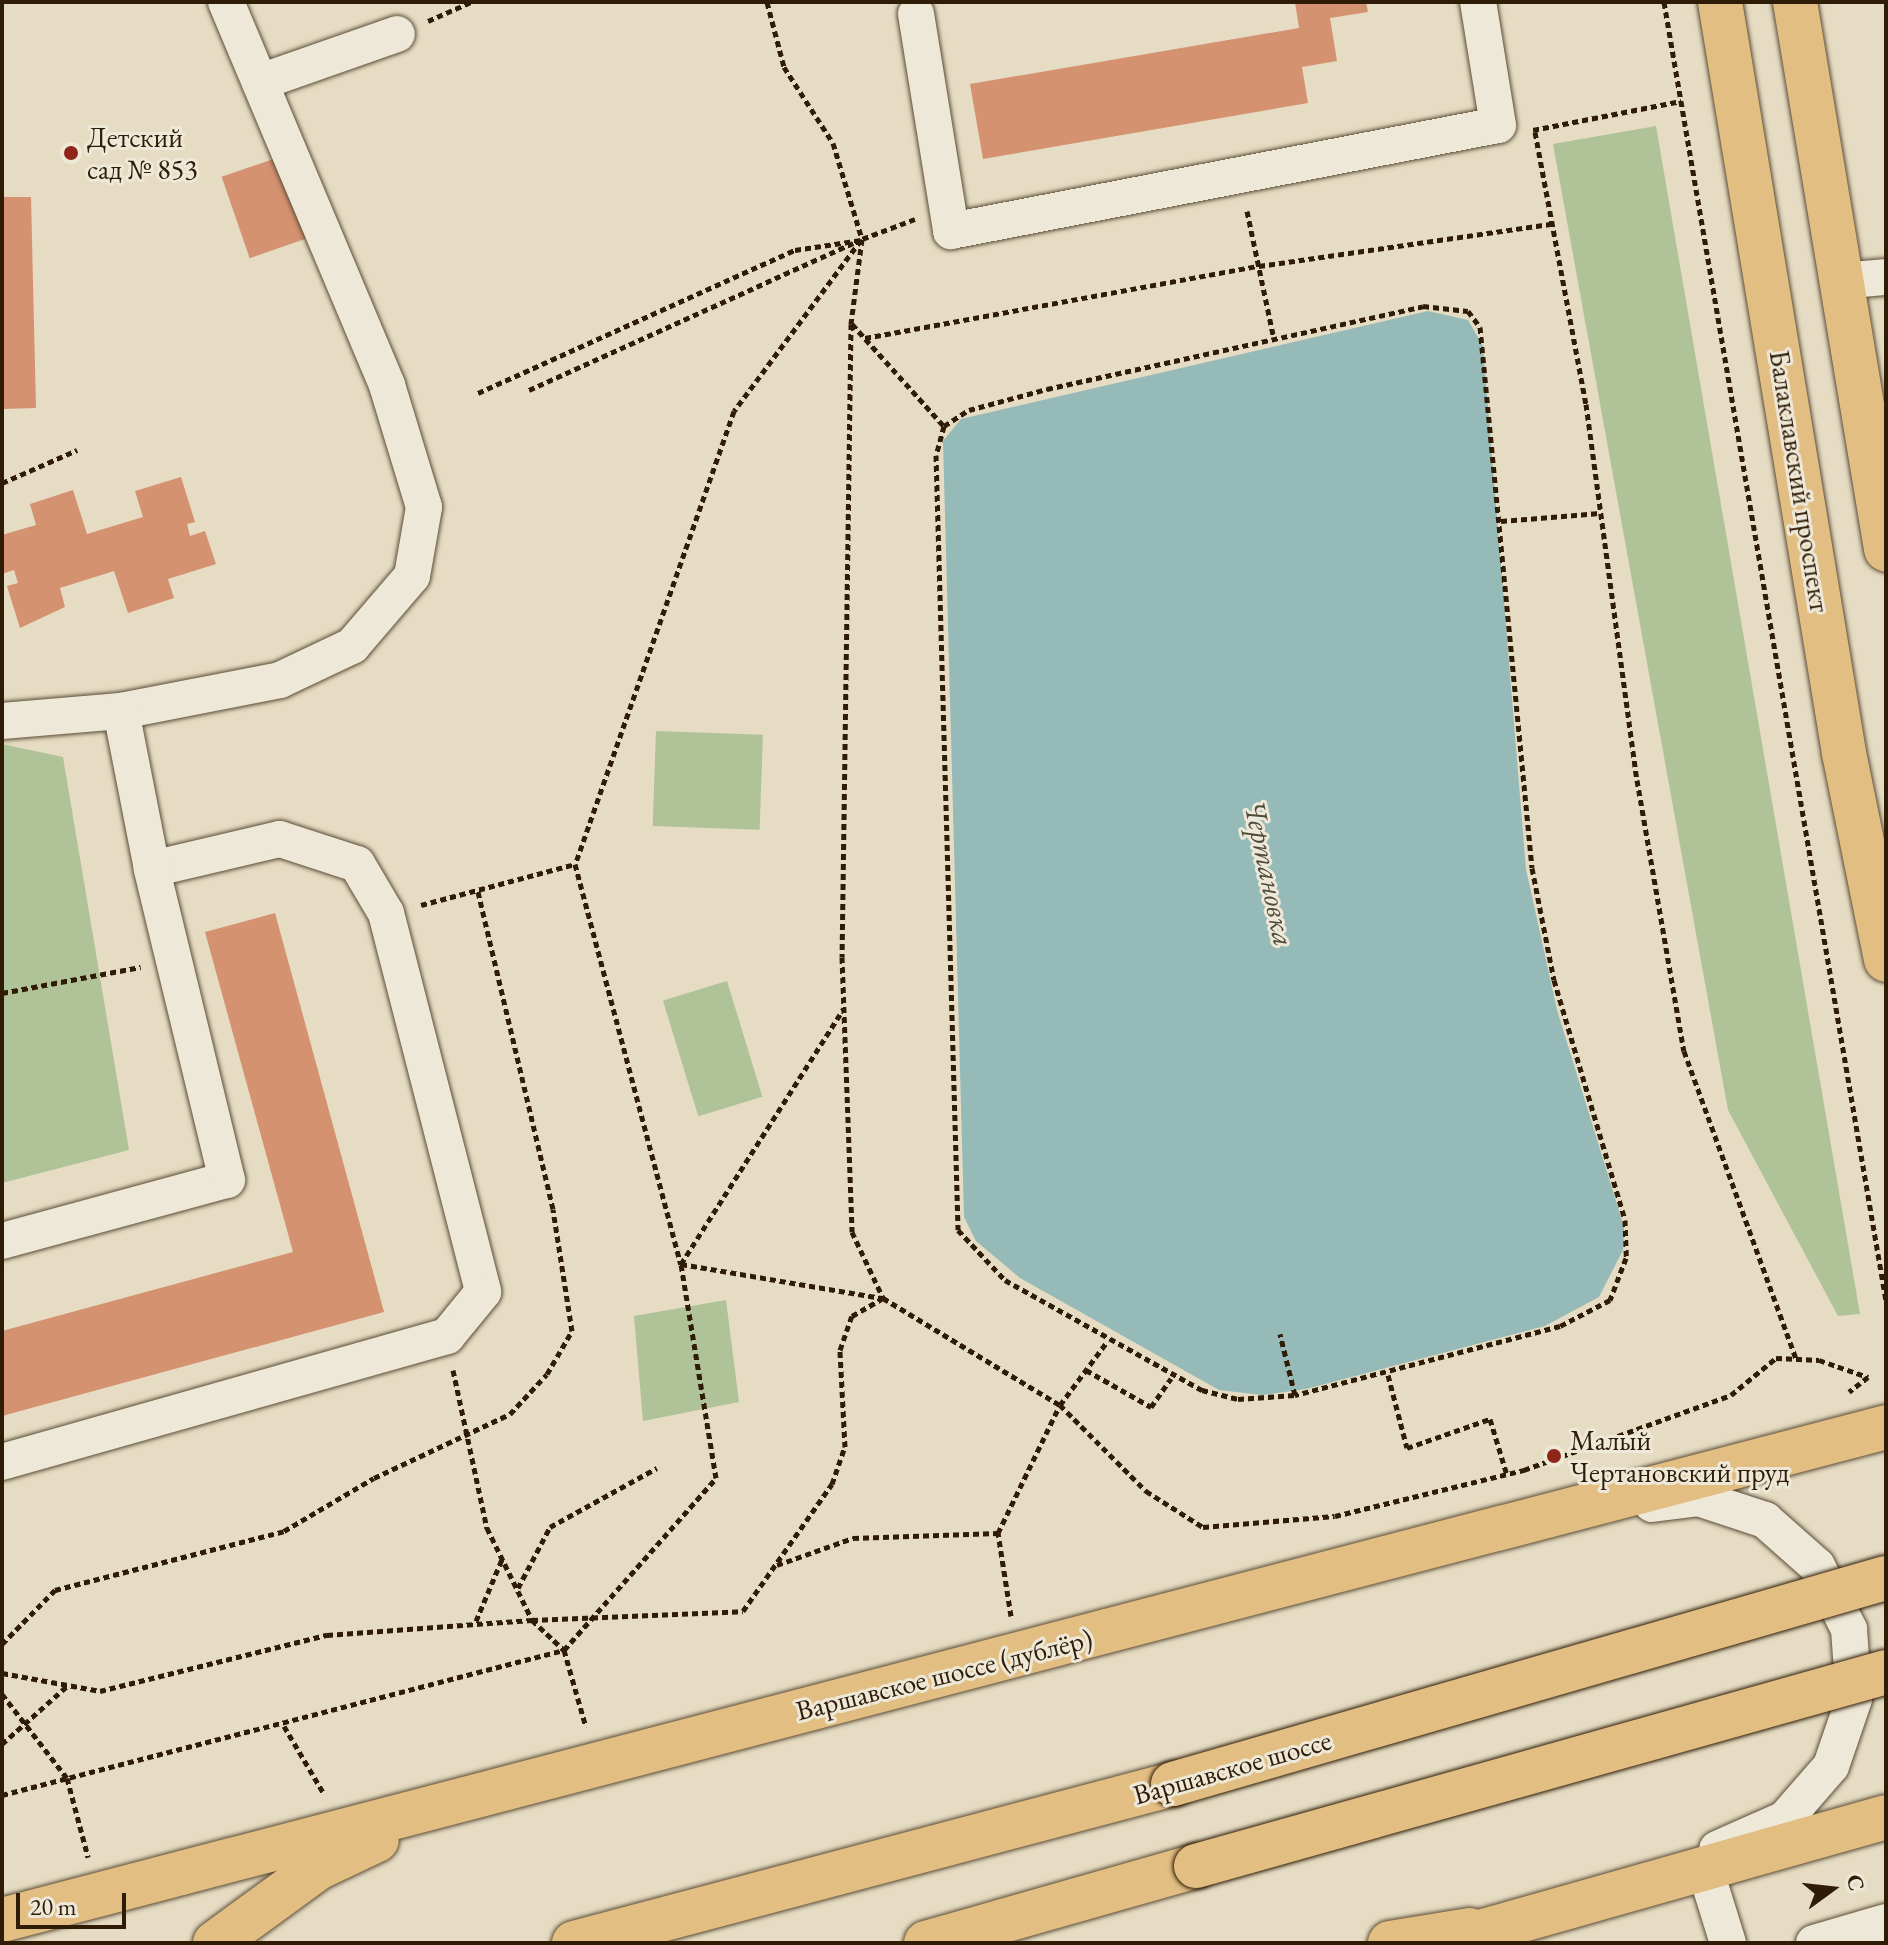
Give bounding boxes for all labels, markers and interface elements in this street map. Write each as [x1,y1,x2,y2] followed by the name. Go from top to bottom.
[87,120,198,186] place label: Детский сад № 853
[62,144,80,162] marker: Детский сад № 853
[1763,348,1837,614] street label: Балаклавский проспект
[1236,797,1302,949] water label: Чертановка
[1570,1423,1789,1489] place label: Малый Чертановский пруд
[1545,1447,1563,1465] marker: Малый Чертановский пруд
[792,1621,1096,1727] street label: Варшавское шоссе (дублёр)
[1129,1723,1335,1811] street label: Варшавское шоссе
[1792,1849,1872,1929] north arrow
[1840,1871,1872,1894] text: С
[20,1877,130,1927] scale bar
[30,1891,77,1922] text: 20 m

